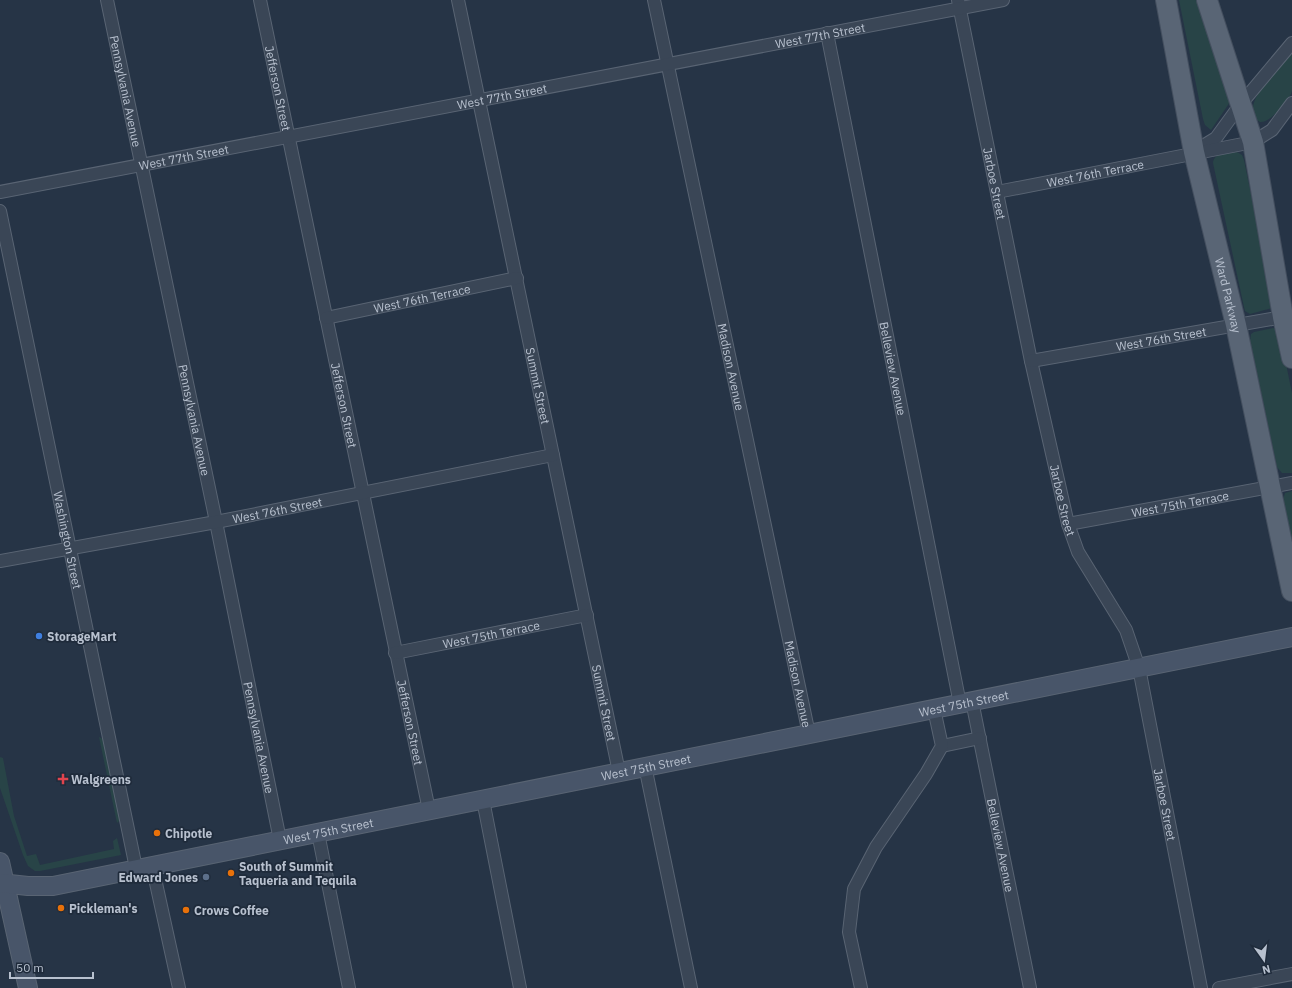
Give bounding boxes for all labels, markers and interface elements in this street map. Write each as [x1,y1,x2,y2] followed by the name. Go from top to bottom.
[774,19,866,51] street label: West 77th Street
[107,34,145,149] street label: Pennsylvania Avenue
[262,44,295,132] street label: Jefferson Street
[456,80,548,112] street label: West 77th Street
[137,141,230,173] street label: West 77th Street
[980,146,1010,221] street label: Jarboe Street
[1045,156,1145,190] street label: West 76th Terrace
[1212,256,1245,334] street label: Ward Parkway
[372,280,472,315] street label: West 76th Terrace
[877,320,910,417] street label: Belleview Avenue
[715,322,748,412] street label: Madison Avenue
[1115,323,1207,354] street label: West 76th Street
[523,346,554,425] street label: Summit Street
[328,361,361,449] street label: Jefferson Street
[176,363,214,477] street label: Pennsylvania Avenue
[1047,463,1079,538] street label: Jarboe Street
[1130,487,1230,520] street label: West 75th Terrace
[51,490,86,590] street label: Washington Street
[231,494,323,526] street label: West 76th Street
[441,617,541,651] street label: West 75th Terrace
[47,629,117,644] place label: StorageMart
[34,631,44,641] marker: StorageMart
[782,639,815,729] street label: Madison Avenue
[589,663,620,743] street label: Summit Street
[395,678,427,766] street label: Jefferson Street
[241,680,278,795] street label: Pennsylvania Avenue
[917,687,1010,719] street label: West 75th Street
[600,750,692,783] street label: West 75th Street
[1151,767,1180,842] street label: Jarboe Street
[71,772,131,787] place label: Walgreens
[58,774,68,784] marker: Walgreens
[984,797,1018,894] street label: Belleview Avenue
[282,814,375,847] street label: West 75th Street
[165,826,213,841] place label: Chipotle
[152,828,162,838] marker: Chipotle
[239,859,357,888] place label: South of Summit Taqueria and Tequila
[226,868,236,878] marker: South of Summit Taqueria and Tequila
[118,870,198,885] place label: Edward Jones
[201,872,211,882] marker: Edward Jones
[69,901,138,916] place label: Pickleman's
[56,903,66,913] marker: Pickleman's
[194,903,269,918] place label: Crows Coffee
[181,905,191,915] marker: Crows Coffee
[1244,940,1284,980] north arrow
[10,954,93,980] scale bar
[16,960,44,975] text: 50 m
[1261,962,1272,977] text: N

